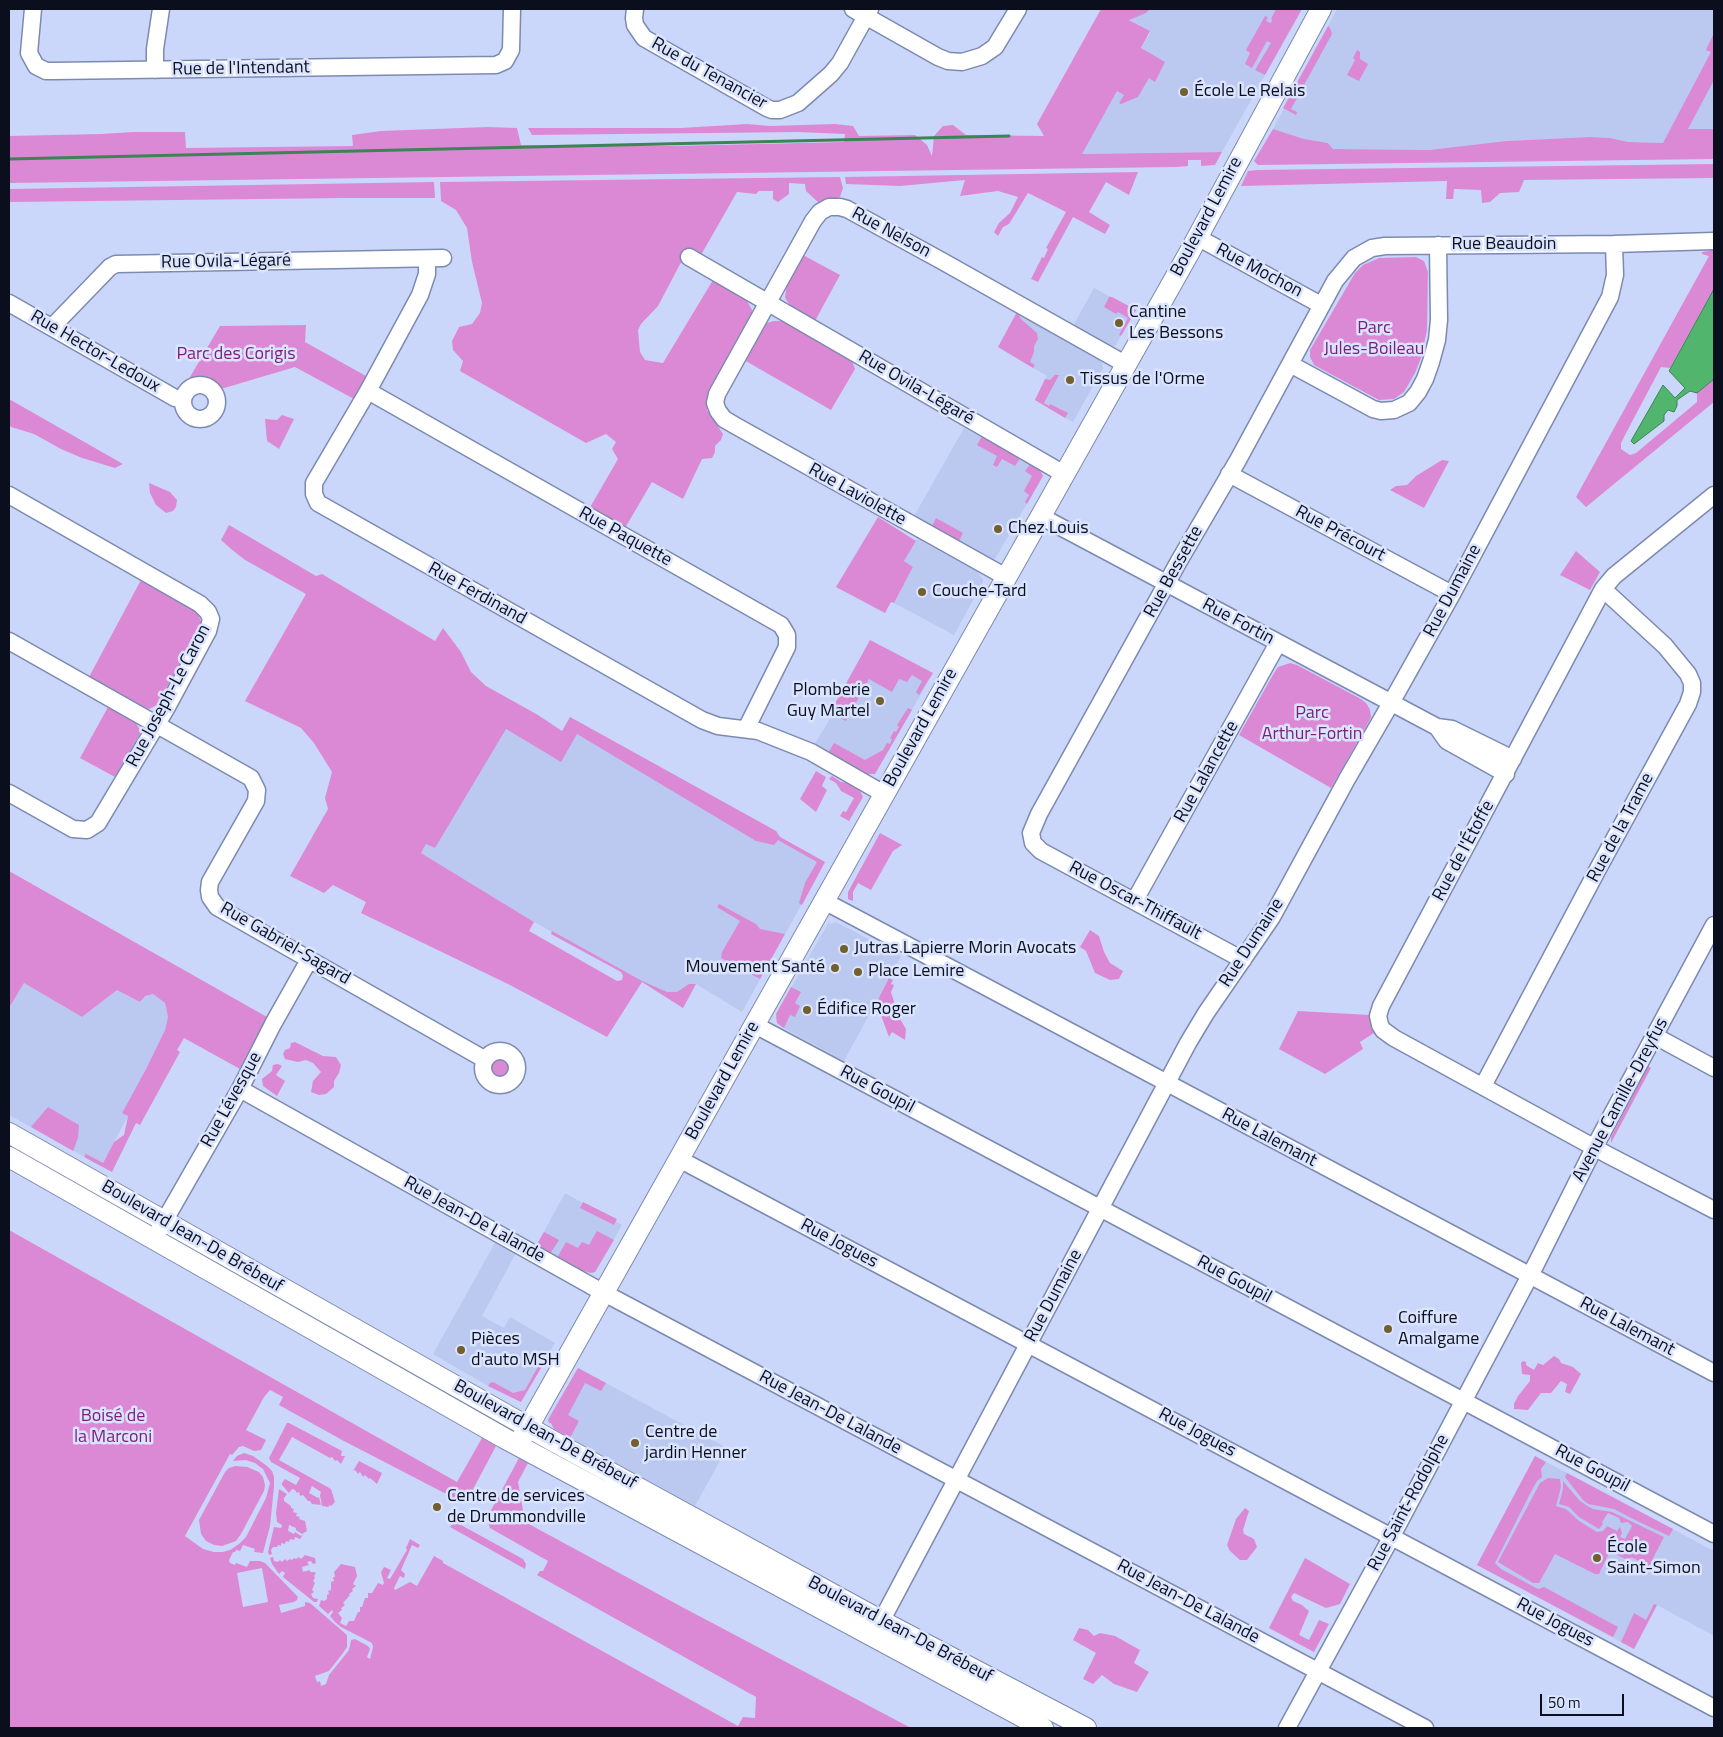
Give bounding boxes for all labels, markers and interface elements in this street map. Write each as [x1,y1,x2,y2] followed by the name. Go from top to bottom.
[647,33,771,115] street label: Rue du Tenancier
[172,57,310,81] street label: Rue de l'Intendant
[1194,81,1305,103] place label: École Le Relais
[1178,86,1190,98] marker: École Le Relais
[1166,154,1248,280] street label: Boulevard Lemire
[848,203,934,263] street label: Rue Nelson
[1451,234,1557,256] street label: Rue Beaudoin
[1212,239,1306,303] street label: Rue Mochon
[161,250,291,274] street label: Rue Ovila-Légaré
[1129,302,1223,344] place label: Cantine Les Bessons
[26,306,164,398] street label: Rue Hector-Ledoux
[1113,317,1125,329] marker: Cantine Les Bessons
[1324,318,1424,360] park label: Parc Jules-Boileau
[176,344,296,366] park label: Parc des Corigis
[854,346,978,430] street label: Rue Ovila-Légaré
[1080,369,1205,391] place label: Tissus de l'Orme
[1064,374,1076,386] marker: Tissus de l'Orme
[804,459,910,531] street label: Rue Laviolette
[1291,501,1389,567] street label: Rue Précourt
[575,503,675,571] street label: Rue Paquette
[1008,518,1089,540] place label: Chez Louis
[1140,522,1208,622] street label: Rue Bessette
[992,523,1004,535] marker: Chez Louis
[1420,541,1486,641] street label: Rue Dumaine
[424,558,530,630] street label: Rue Ferdinand
[932,581,1026,603] place label: Couche-Tard
[916,586,928,598] marker: Couche-Tard
[1198,594,1278,650] street label: Rue Fortin
[122,621,216,771] street label: Rue Joseph-Le Caron
[880,665,962,791] street label: Boulevard Lemire
[787,680,870,722] place label: Plomberie Guy Martel
[874,695,886,707] marker: Plomberie Guy Martel
[1262,703,1362,746] park label: Parc Arthur-Fortin
[1170,718,1244,826] street label: Rue Lalancette
[1583,770,1659,886] street label: Rue de la Trame
[1428,797,1500,905] street label: Rue de l'Étoffe
[1065,857,1205,945] street label: Rue Oscar-Thiffault
[1215,895,1289,991] street label: Rue Dumaine
[216,898,354,990] street label: Rue Gabriel-Sagard
[854,938,1076,960] place label: Jutras Lapierre Morin Avocats
[838,943,850,955] marker: Jutras Lapierre Morin Avocats
[686,957,825,979] place label: Mouvement Santé
[868,961,964,983] place label: Place Lemire
[829,962,841,974] marker: Mouvement Santé
[852,966,864,978] marker: Place Lemire
[817,999,916,1021] place label: Édifice Roger
[801,1004,813,1016] marker: Édifice Roger
[1569,1014,1673,1186] street label: Avenue Camille-Dreyfus
[682,1018,764,1144] street label: Boulevard Lemire
[197,1049,267,1151] street label: Rue Lévesque
[836,1061,918,1119] street label: Rue Goupil
[1218,1104,1320,1172] street label: Rue Lalemant
[400,1172,548,1268] street label: Rue Jean-De Lalande
[97,1176,287,1298] street label: Boulevard Jean-De Brébeuf
[797,1215,881,1273] street label: Rue Jogues
[1021,1246,1087,1346] street label: Rue Dumaine
[1193,1251,1275,1309] street label: Rue Goupil
[1576,1293,1678,1361] street label: Rue Lalemant
[1398,1308,1479,1350] place label: Coiffure Amalgame
[1382,1323,1394,1335] marker: Coiffure Amalgame
[471,1329,560,1372] place label: Pièces d'auto MSH
[455,1344,467,1356] marker: Pièces d'auto MSH
[755,1366,905,1460] street label: Rue Jean-De Lalande
[450,1376,640,1494] street label: Boulevard Jean-De Brébeuf
[1155,1404,1239,1462] street label: Rue Jogues
[74,1406,152,1448] park label: Boisé de la Marconi
[645,1422,747,1465] place label: Centre de jardin Henner
[1364,1431,1454,1575] street label: Rue Saint-Rodolphe
[629,1437,641,1449] marker: Centre de jardin Henner
[1551,1440,1633,1498] street label: Rue Goupil
[447,1486,586,1528] place label: Centre de services de Drummondville
[431,1501,443,1513] marker: Centre de services de Drummondville
[1607,1537,1701,1580] place label: École Saint-Simon
[1591,1552,1603,1564] marker: École Saint-Simon
[1113,1555,1263,1649] street label: Rue Jean-De Lalande
[804,1572,996,1688] street label: Boulevard Jean-De Brébeuf
[1513,1594,1597,1652] street label: Rue Jogues
[1543,1684,1627,1716] scale bar
[1548,1691,1581,1714] text: 50 m

